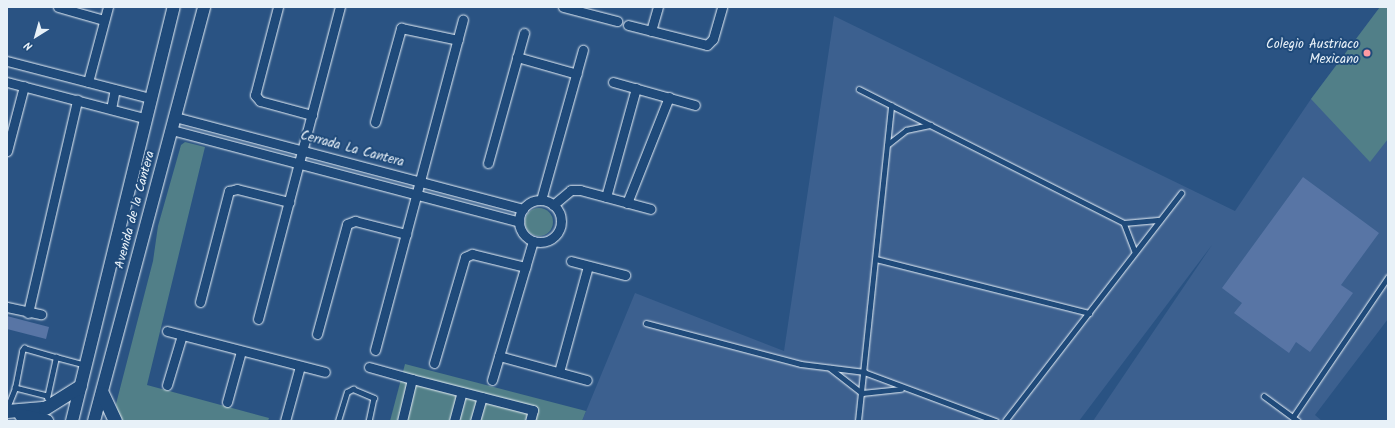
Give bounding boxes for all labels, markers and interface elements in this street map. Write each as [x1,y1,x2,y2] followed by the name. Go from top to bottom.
[16,16,56,56] north arrow
[21,36,37,55] text: N
[1266,38,1359,69] place label: Colegio Austriaco Mexicano
[1362,48,1372,58] marker: Colegio Austriaco Mexicano
[298,129,406,171] street label: Cerrada La Cantera
[113,149,159,271] street label: Avenida de la Cantera

